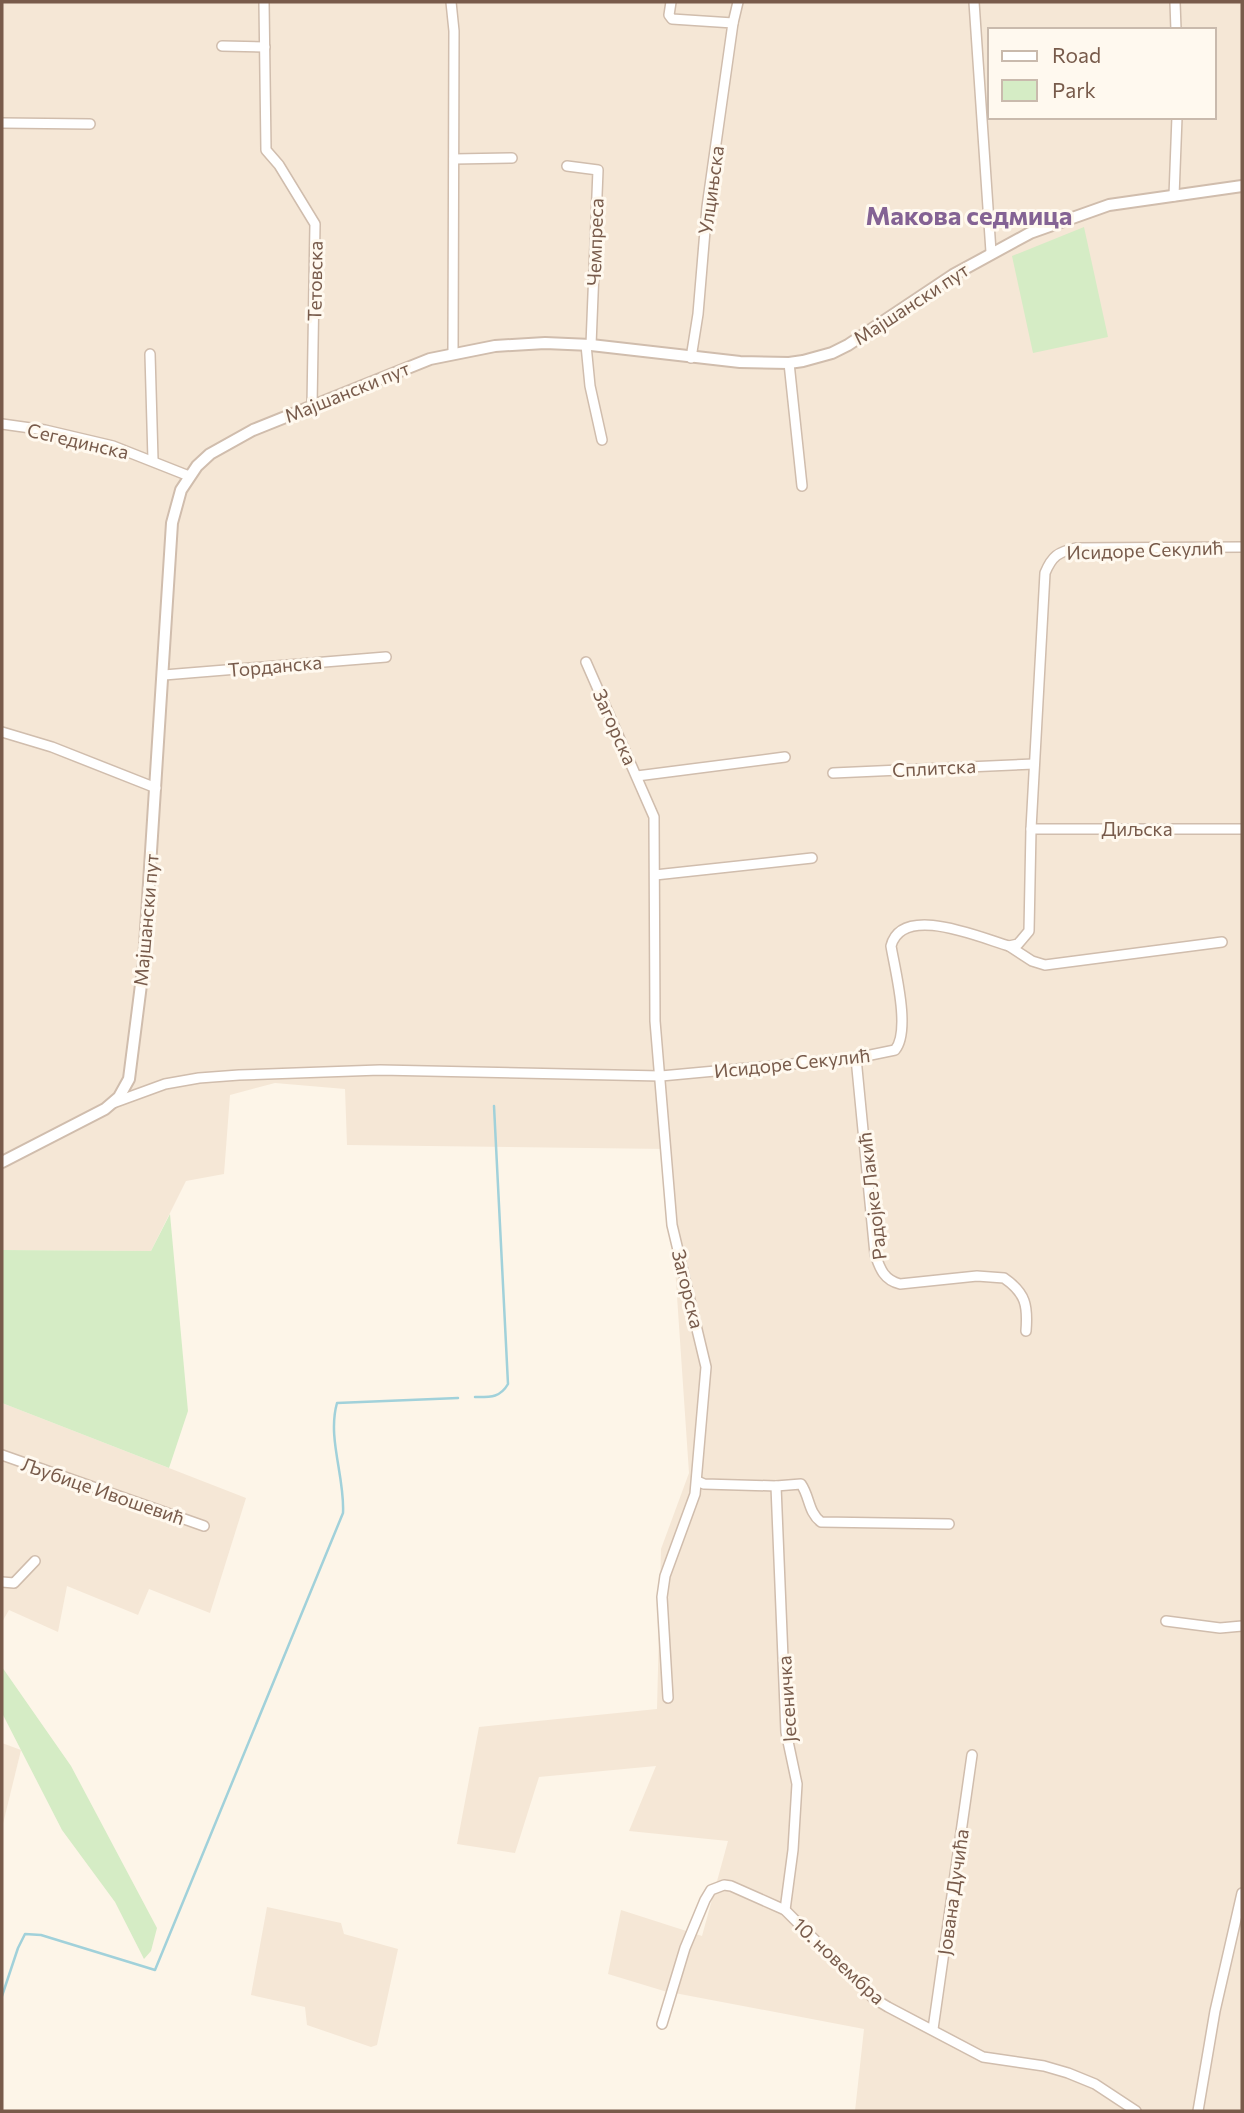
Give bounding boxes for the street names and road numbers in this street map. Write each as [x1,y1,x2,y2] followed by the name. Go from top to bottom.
[693,144,728,236] street label: Улцињска
[581,198,608,286] street label: Чемпреса
[302,241,327,321] street label: Тетовска
[849,258,973,349] street label: Мајшански пут
[281,356,413,427] street label: Мајшански пут
[25,418,131,463] street label: Сегединска
[1066,535,1224,564] street label: Исидоре Секулић
[227,650,323,681] street label: Торданска
[589,685,642,768] street label: Загорска
[891,754,976,781] street label: Сплитска
[1101,817,1173,840] street label: Диљска
[128,853,163,987] street label: Мајшански пут
[713,1043,871,1082] street label: Исидоре Секулић
[852,1131,891,1261] street label: Радојке Лакић
[668,1247,709,1331] street label: Загорска
[19,1452,188,1529] street label: Љубице Ивошевић
[772,1655,801,1743] street label: Јесеничка
[932,1827,973,1957] street label: Јована Дучића
[789,1912,890,2009] street label: 10. новембра

